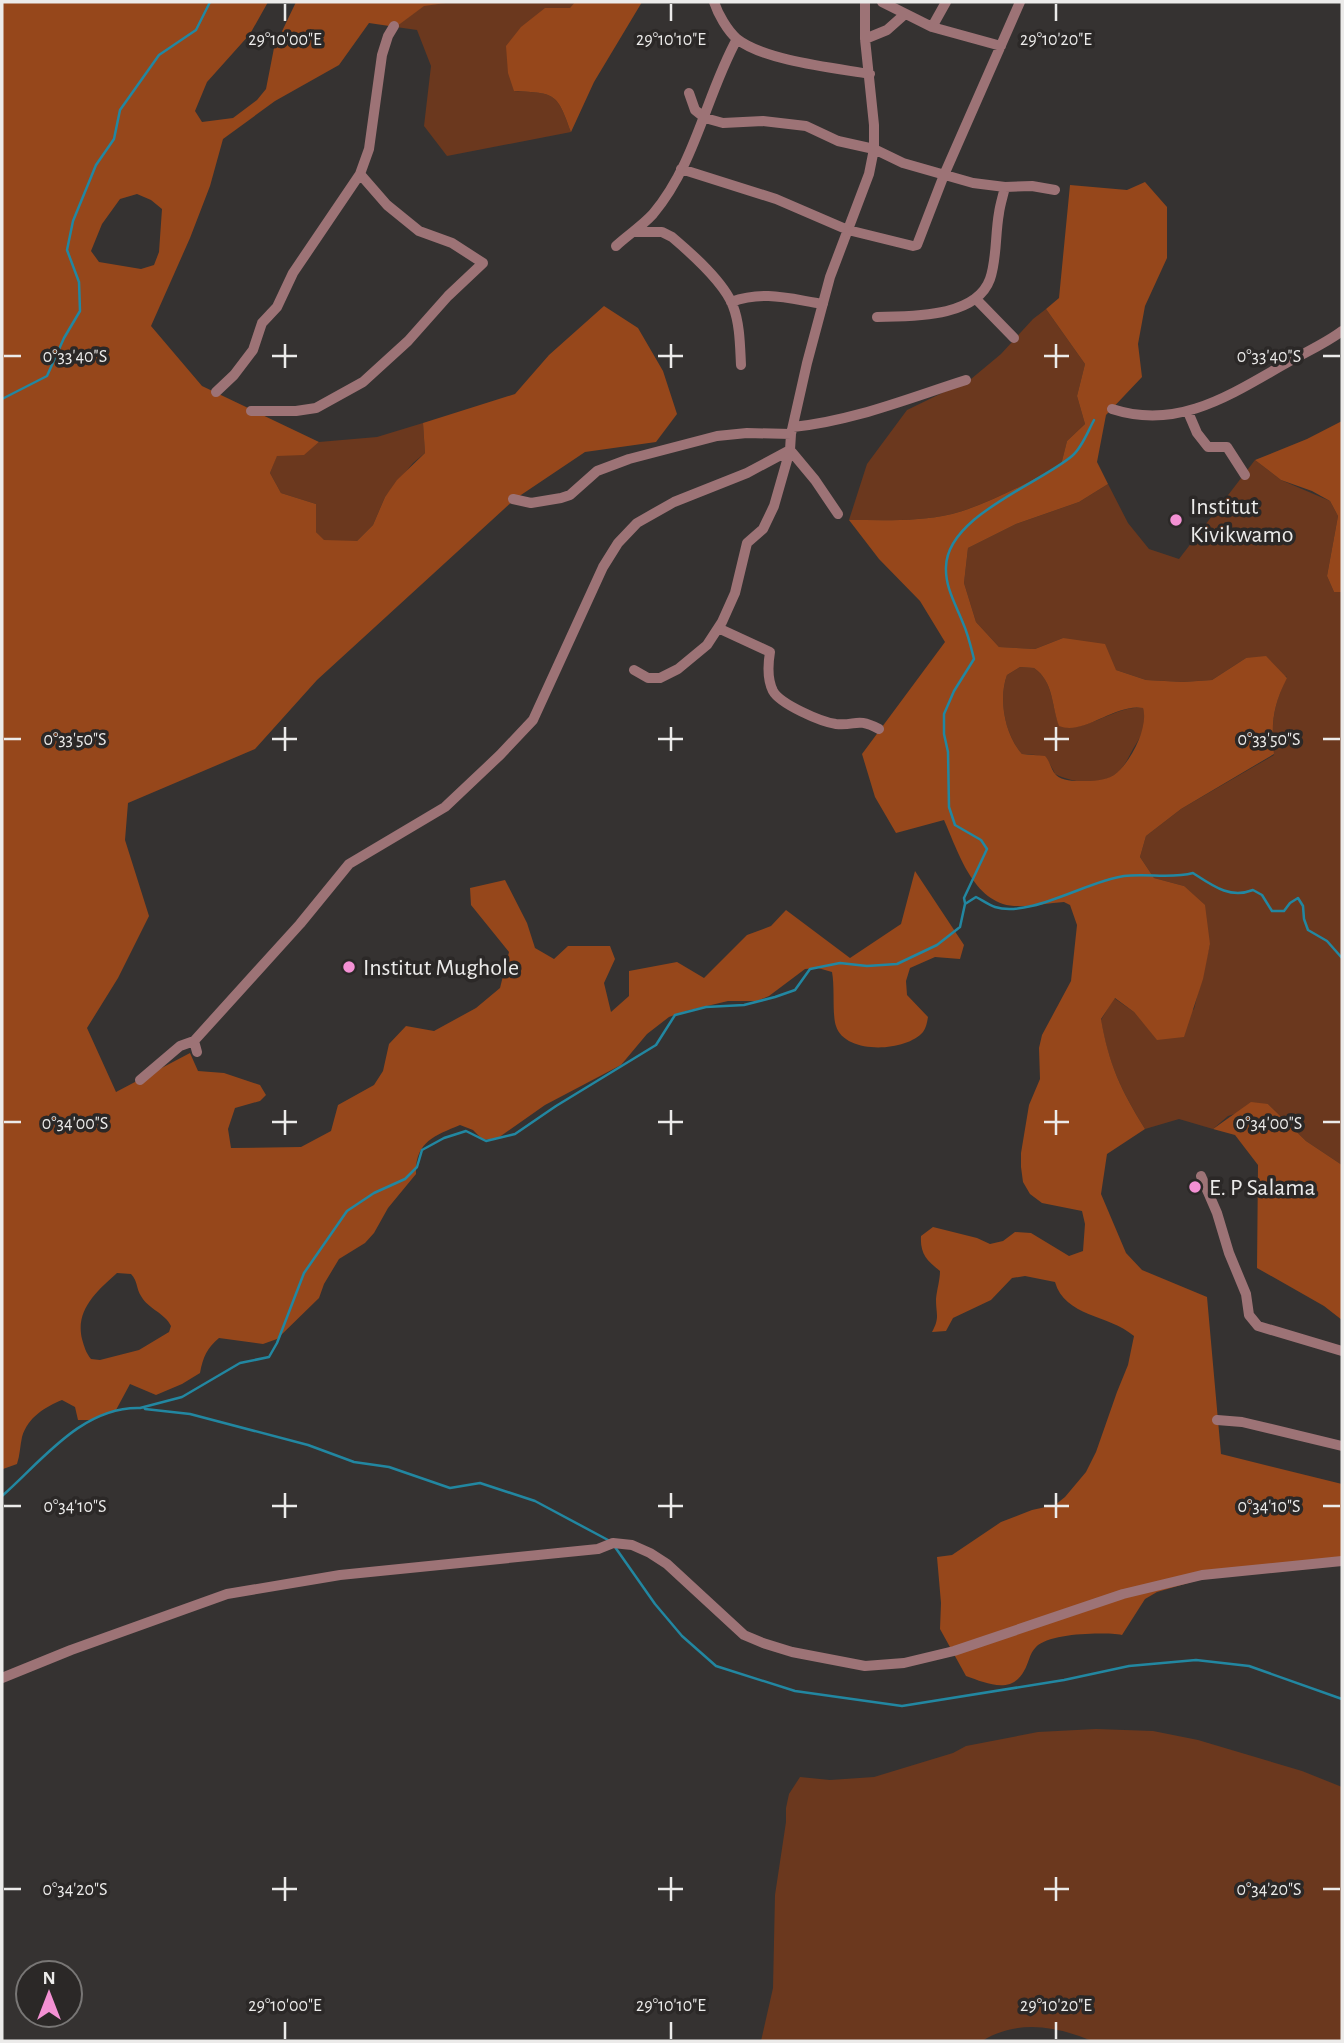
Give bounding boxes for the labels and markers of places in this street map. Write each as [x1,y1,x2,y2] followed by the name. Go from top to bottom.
[1190,495,1293,547] place label: Institut Kivikwamo
[1168,512,1184,528] marker: Institut Kivikwamo
[363,956,519,980] place label: Institut Mughole
[341,959,357,975] marker: Institut Mughole
[1209,1176,1315,1200] place label: E. P Salama
[1187,1179,1203,1195] marker: E. P Salama

